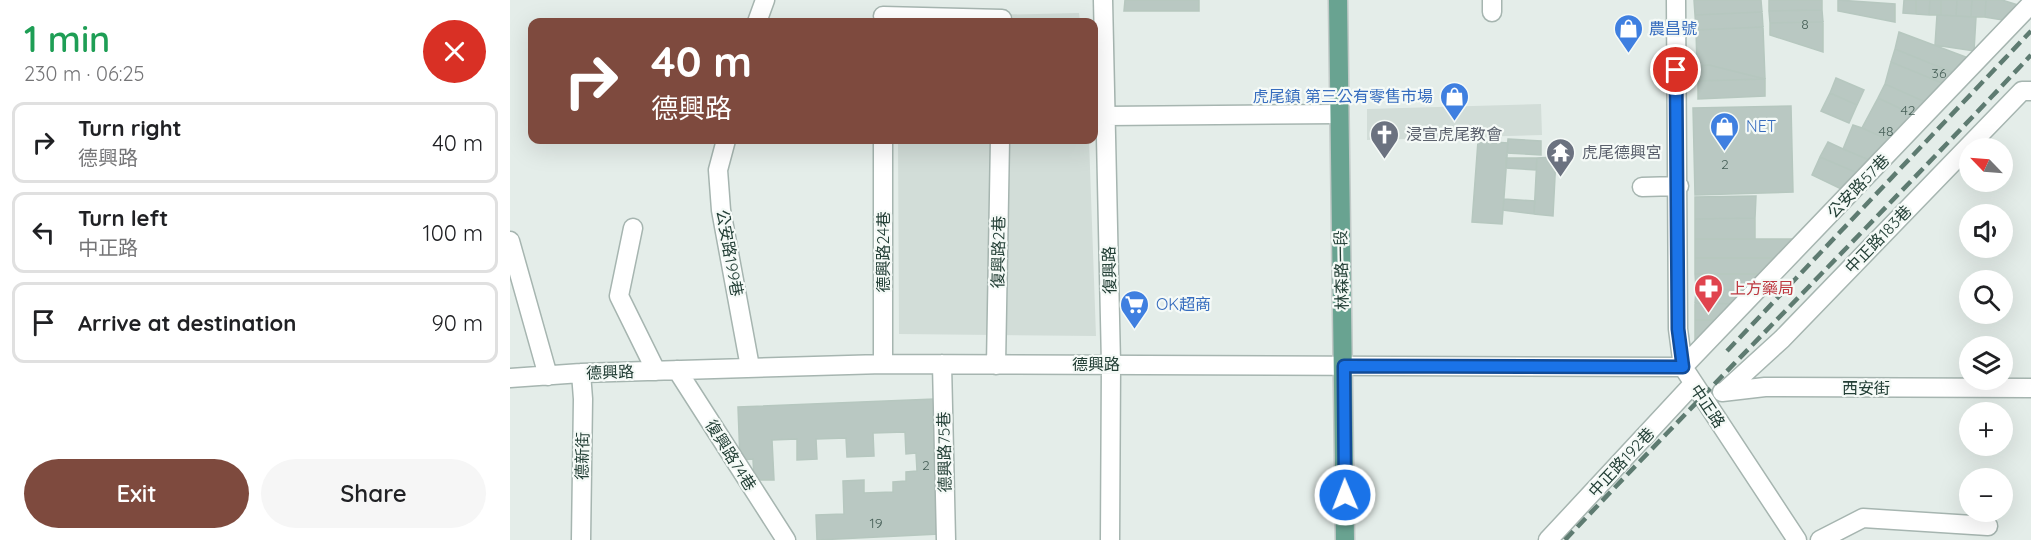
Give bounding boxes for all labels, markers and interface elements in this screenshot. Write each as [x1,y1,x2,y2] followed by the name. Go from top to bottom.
[1612,12,1644,54] shop icon: 農昌號
[1801,15,1809,33] house number: 8
[24,16,110,61] text: 1 min
[1649,18,1697,38] place label: 農昌號
[423,20,486,83] button: close
[651,35,752,88] text: 40 m
[552,42,630,120] icon: right
[1650,44,1701,95] pin
[1659,53,1692,86] icon: arrive
[24,61,144,86] text: 230 m · 06:25
[1932,64,1947,82] house number: 36
[1438,80,1470,122] shop icon: 虎尾鎮 第三公有零售市場
[1253,86,1433,106] place label: 虎尾鎮 第三公有零售市場
[651,91,732,125] text: 德興路
[1900,101,1916,119] house number: 42
[1709,110,1741,152] shop icon: NET
[78,114,182,142] text: Turn right
[1746,116,1777,136] place label: NET
[1369,118,1401,160] church icon: 浸宣虎尾教會
[1879,122,1893,140] house number: 48
[1406,124,1502,144] place label: 浸宣虎尾教會
[27,126,60,159] icon: right
[432,129,483,157] text: 40 m
[1545,136,1577,178] temple icon: 虎尾德興宮
[1959,138,2013,192] north arrow
[1959,138,2013,522] map controls
[1582,142,1662,162] place label: 虎尾德興宮
[78,145,138,170] text: 德興路
[1823,150,1893,222] street label: 公安路57巷
[1721,155,1729,173] house number: 2
[1841,201,1915,277] street label: 中正路183巷
[78,204,168,232] text: Turn left
[1959,204,2013,258] button: sound
[713,208,747,298] street label: 公安路199巷
[873,211,893,293] street label: 德興路24巷
[987,215,1009,289] street label: 復興路2巷
[27,216,60,249] icon: left
[423,219,483,247] text: 100 m
[1330,230,1352,310] street label: 林森路一段
[78,235,138,260] text: 中正路
[1099,246,1119,294] street label: 復興路
[1959,270,2013,324] button: search
[1693,272,1725,314] pharmacy icon: 上方藥局
[1730,278,1794,298] place label: 上方藥局
[1119,288,1151,330] supermarket icon: OK超商
[1156,294,1211,314] place label: OK超商
[27,306,60,339] icon: arrive
[78,309,296,337] text: Arrive at destination
[432,309,483,337] text: 90 m
[1959,336,2013,390] button: layers
[1072,354,1120,374] street label: 德興路
[586,361,634,383] street label: 德興路
[1842,378,1890,398] street label: 西安街
[1686,381,1730,431] street label: 中正路
[1959,402,2013,456] button: +
[933,411,955,493] street label: 德興路75巷
[701,416,761,494] street label: 復興路74巷
[1584,423,1658,501] street label: 中正路192巷
[572,432,592,480] street label: 德新街
[922,456,930,474] house number: 2
[24,459,249,528] button: Exit
[261,459,486,528] button: Share
[1313,463,1377,527] position arrow
[1959,468,2013,522] button: −
[870,514,883,532] house number: 19

